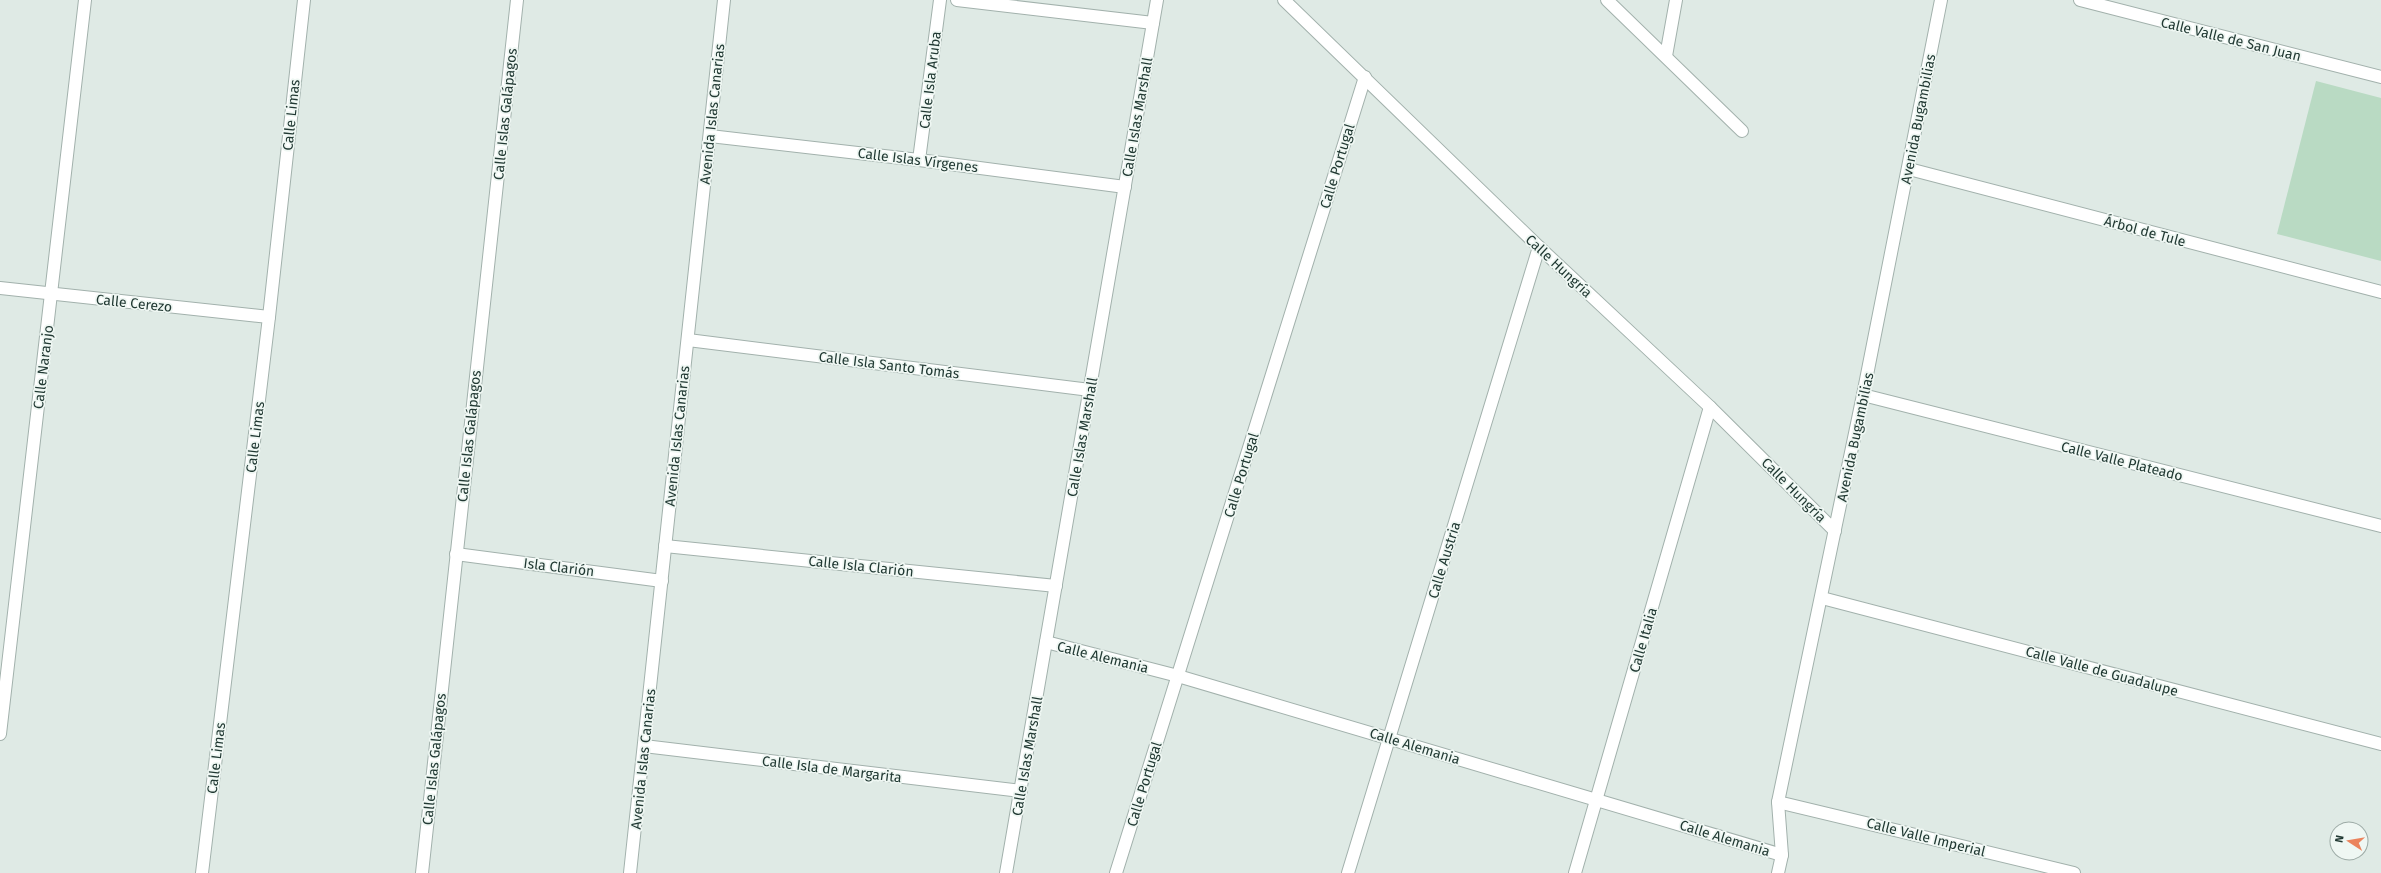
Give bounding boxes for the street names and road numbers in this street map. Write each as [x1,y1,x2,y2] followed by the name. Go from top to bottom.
[2159,14,2303,65] street label: Calle Valle de San Juan
[916,30,945,130] street label: Calle Isla Aruba
[697,42,728,185] street label: Avenida Islas Canarias
[490,47,521,181] street label: Calle Islas Galápagos
[1898,52,1940,185] street label: Avenida Bugambilias
[1119,56,1156,178] street label: Calle Islas Marshall
[279,78,304,152] street label: Calle Limas
[1317,122,1358,211] street label: Calle Portugal
[857,145,980,176] street label: Calle Islas Vírgenes
[2102,211,2188,251] street label: Árbol de Tule
[1522,231,1595,301] street label: Calle Hungría
[95,291,173,316] street label: Calle Cerezo
[30,324,57,410] street label: Calle Naranjo
[818,348,961,383] street label: Calle Isla Santo Tomás
[662,364,693,507] street label: Avenida Islas Canarias
[454,369,485,503] street label: Calle Islas Galápagos
[1833,370,1878,503] street label: Avenida Bugambilias
[1064,376,1101,498] street label: Calle Islas Marshall
[243,400,268,474] street label: Calle Limas
[1221,431,1262,520] street label: Calle Portugal
[2059,438,2185,485] street label: Calle Valle Plateado
[1758,454,1830,526] street label: Calle Hungría
[1425,520,1464,601] street label: Calle Austria
[807,553,914,580] street label: Calle Isla Clarión
[523,555,595,580] street label: Isla Clarión
[1626,606,1661,675] street label: Calle Italia
[1055,638,1150,677] street label: Calle Alemania
[2024,643,2180,700] street label: Calle Valle de Guadalupe
[628,687,659,830] street label: Avenida Islas Canarias
[419,692,450,826] street label: Calle Islas Galápagos
[1009,695,1046,817] street label: Calle Islas Marshall
[204,721,229,795] street label: Calle Limas
[1368,725,1462,768] street label: Calle Alemania
[1124,740,1165,829] street label: Calle Portugal
[761,752,903,787] street label: Calle Isla de Margarita
[1865,815,1987,860] street label: Calle Valle Imperial
[1678,817,1772,860] street label: Calle Alemania

